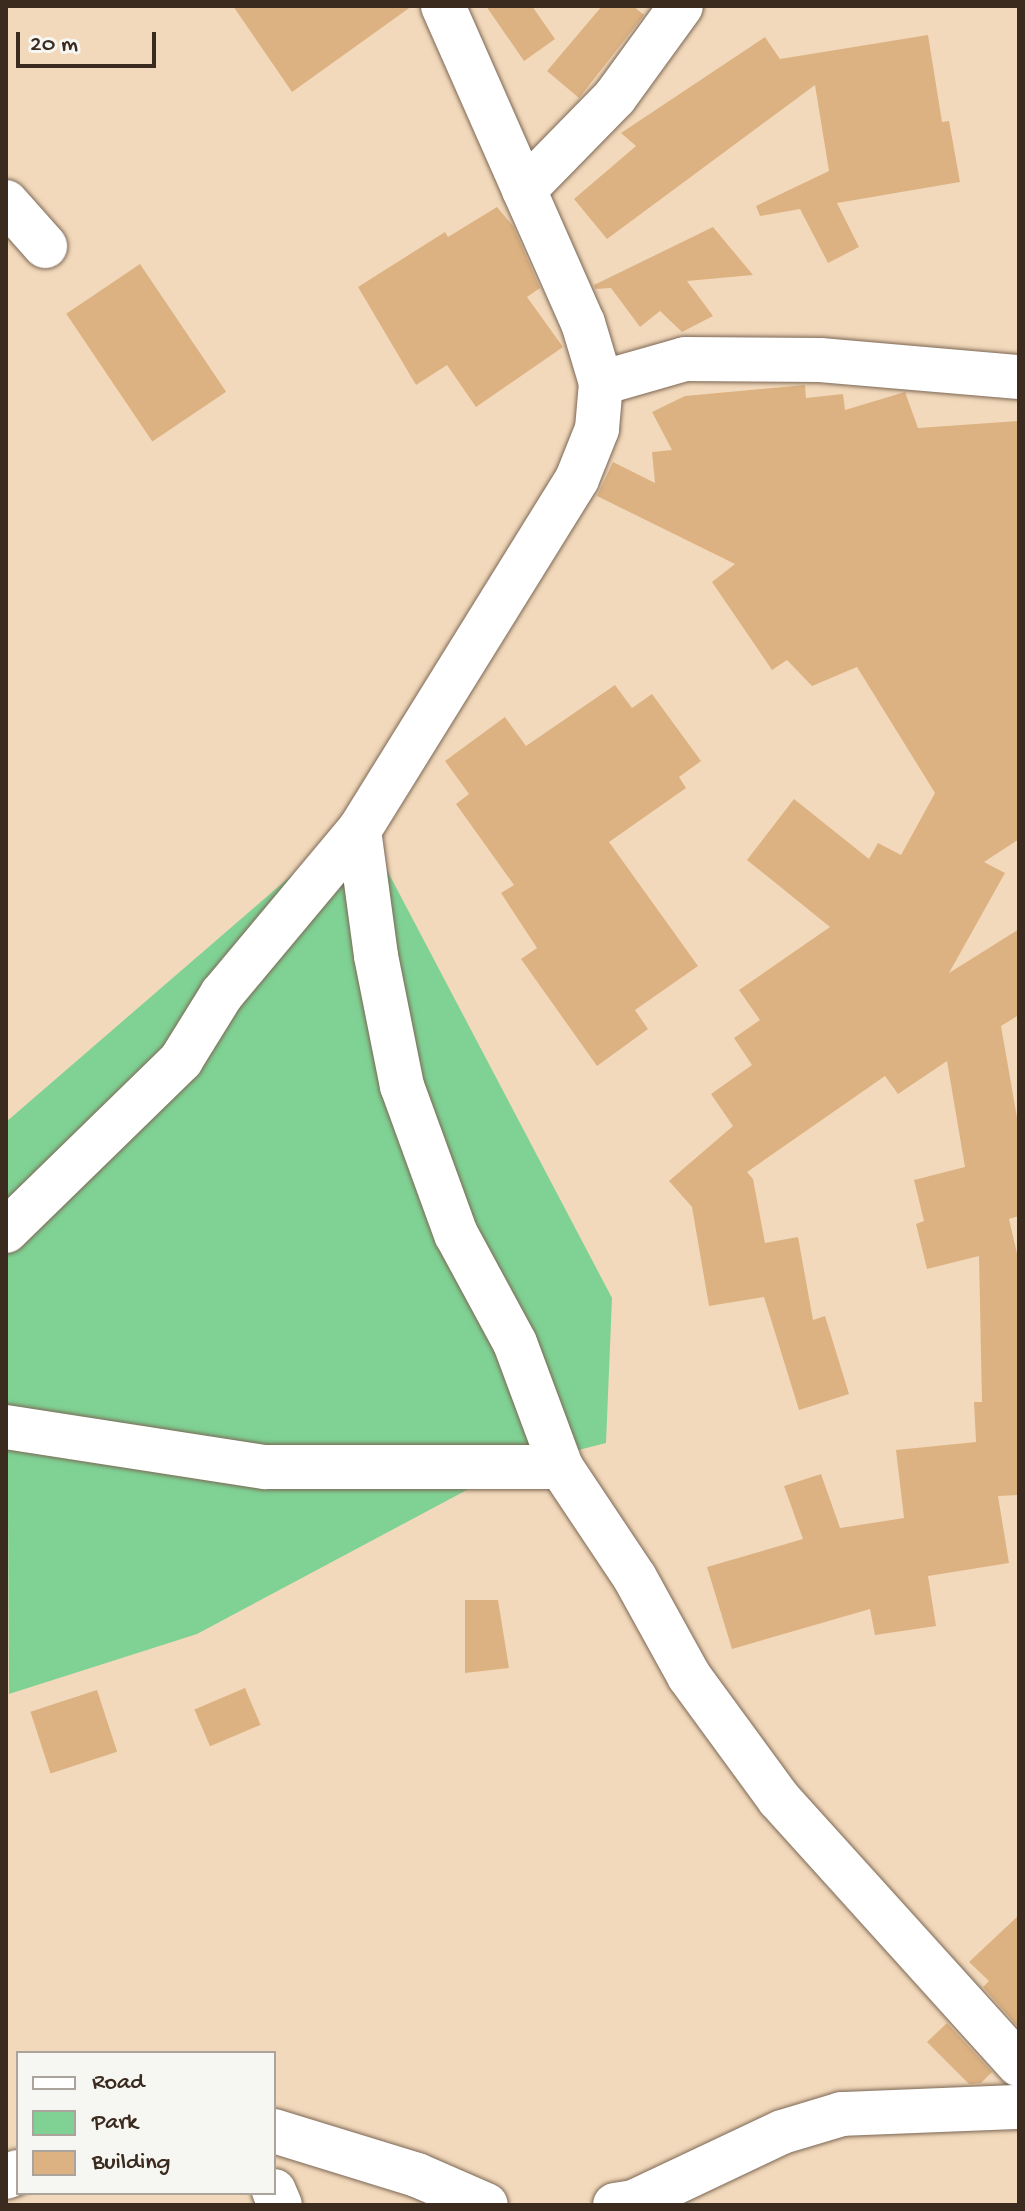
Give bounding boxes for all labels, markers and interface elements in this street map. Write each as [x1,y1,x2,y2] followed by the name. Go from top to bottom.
[20,16,160,66] scale bar
[30,31,78,60] text: 20 m
[16,2051,276,2195] legend
[92,2069,144,2098] text: Road
[92,2109,138,2138] text: Park
[92,2149,170,2178] text: Building

